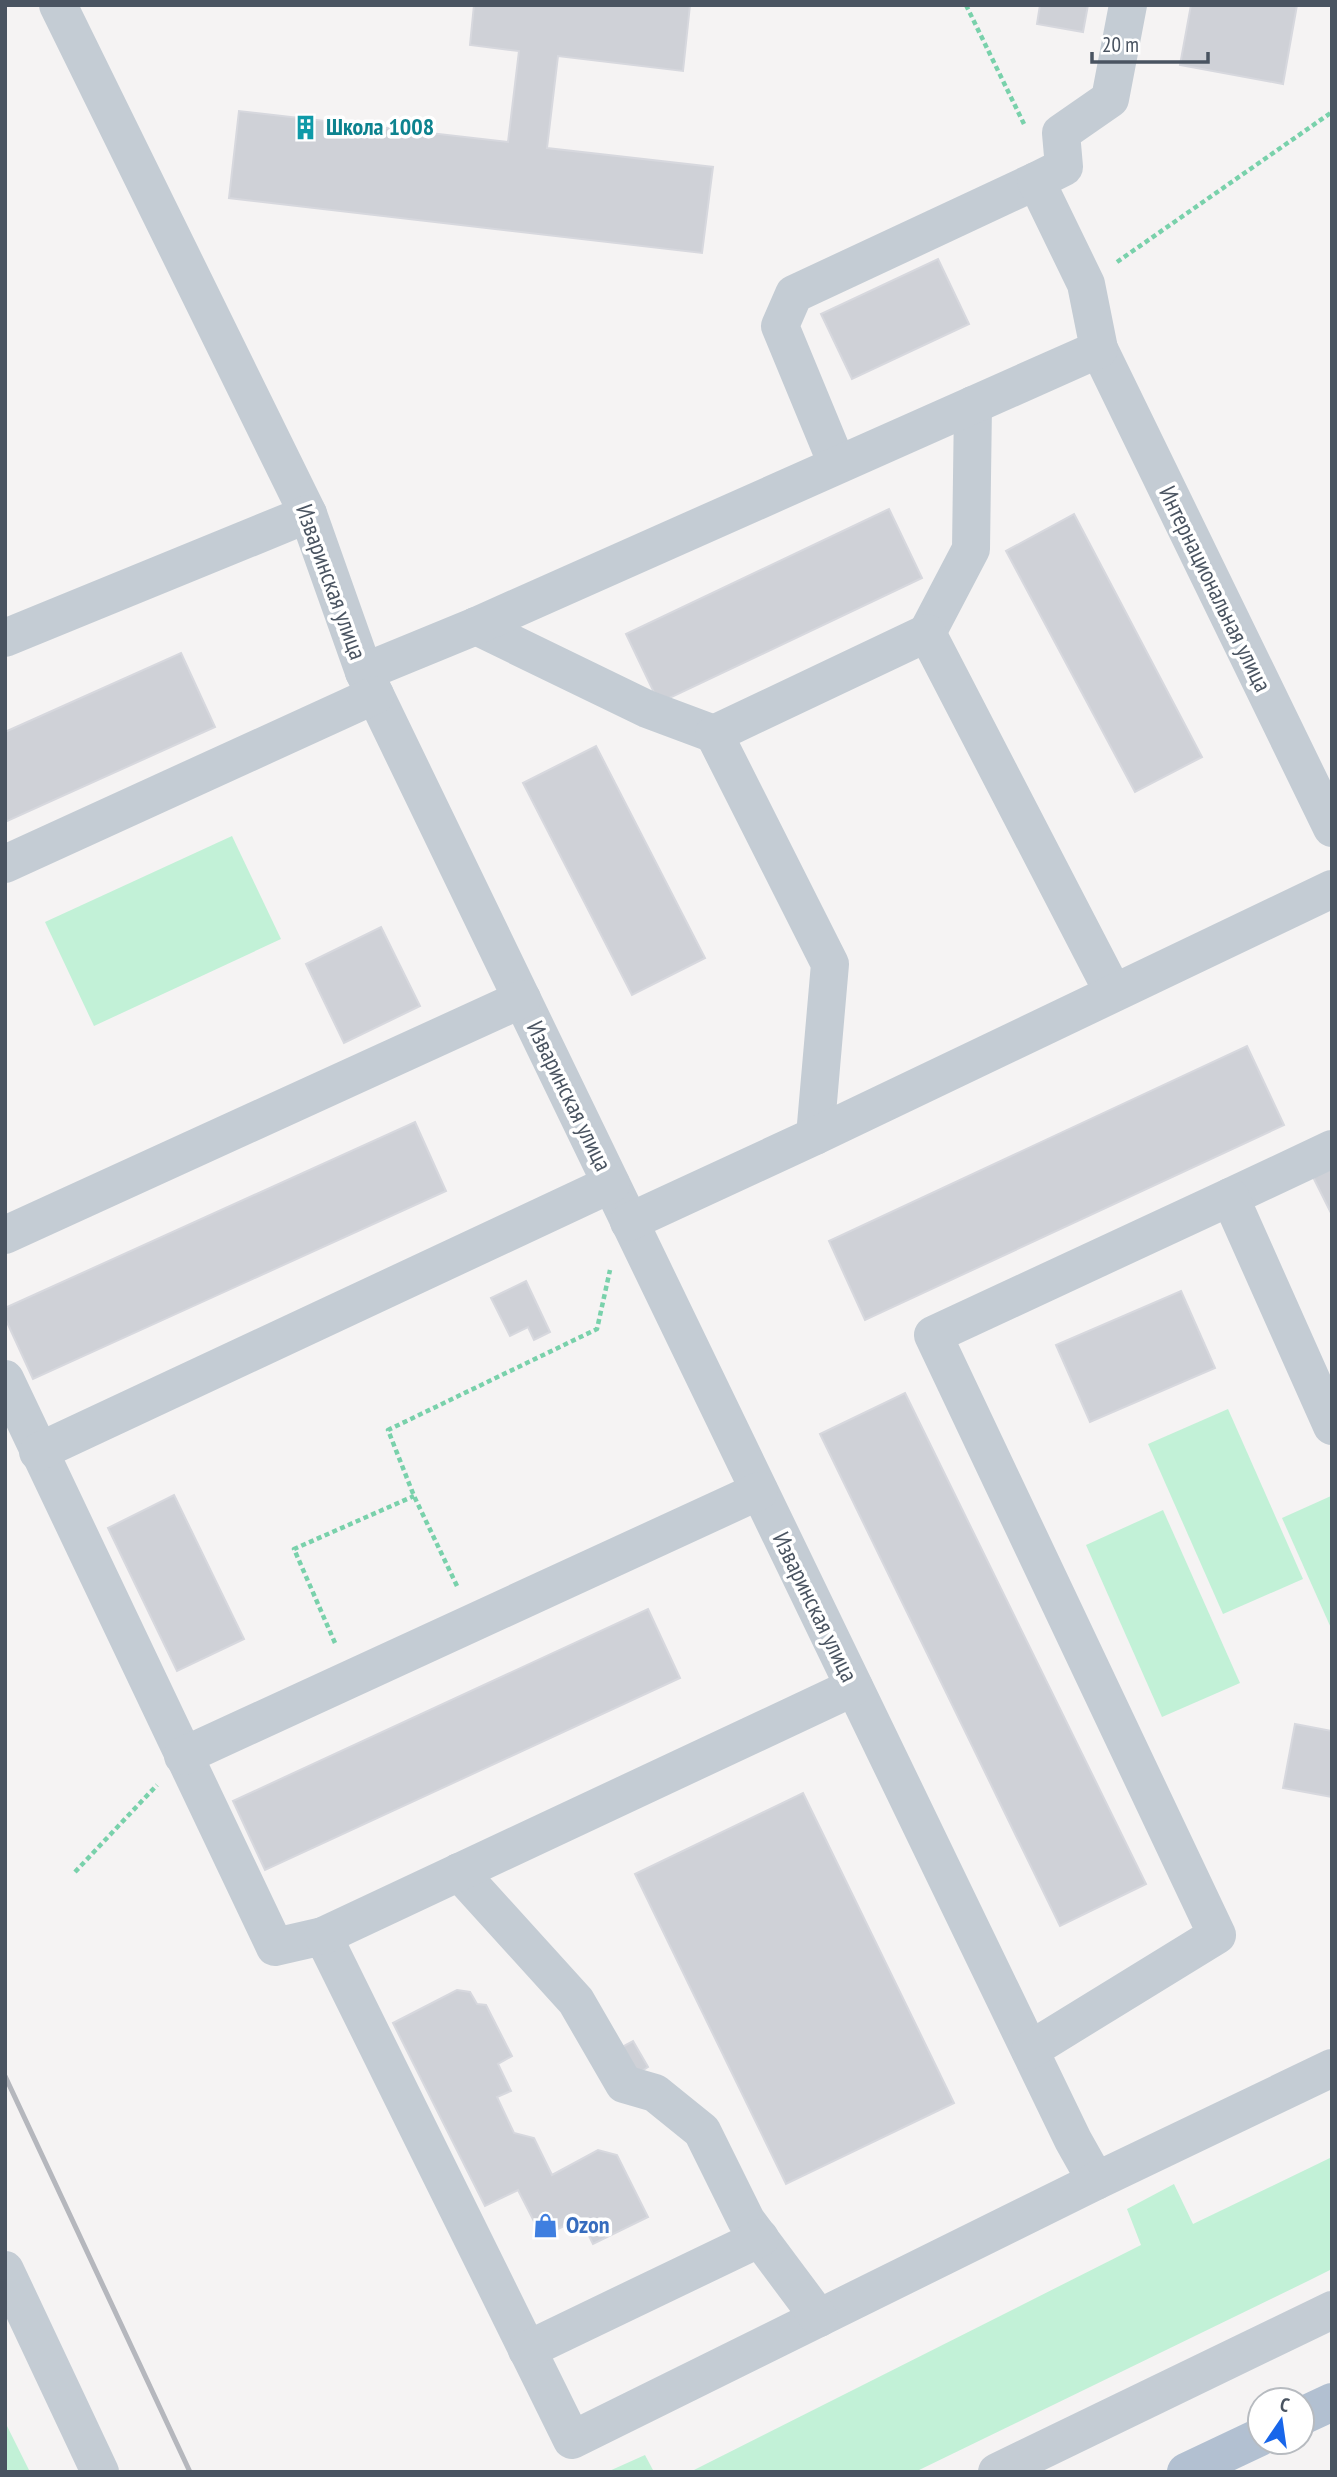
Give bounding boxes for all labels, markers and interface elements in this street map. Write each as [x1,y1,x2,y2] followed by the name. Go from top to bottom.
[1092,21,1208,65] scale bar
[1102,31,1139,58] text: 20 m
[326,111,434,142] place label: Школа 1008
[292,113,320,141] building icon: Школа 1008
[1152,481,1279,697] street label: Интернациональная улица
[289,500,374,664] street label: Изваринская улица
[520,1016,619,1176] street label: Изваринская улица
[766,1527,865,1687] street label: Изваринская улица
[566,2209,609,2240] place label: Ozon
[532,2211,560,2239] shop icon: Ozon
[1246,2386,1316,2456] north arrow
[1278,2392,1292,2417] text: С

